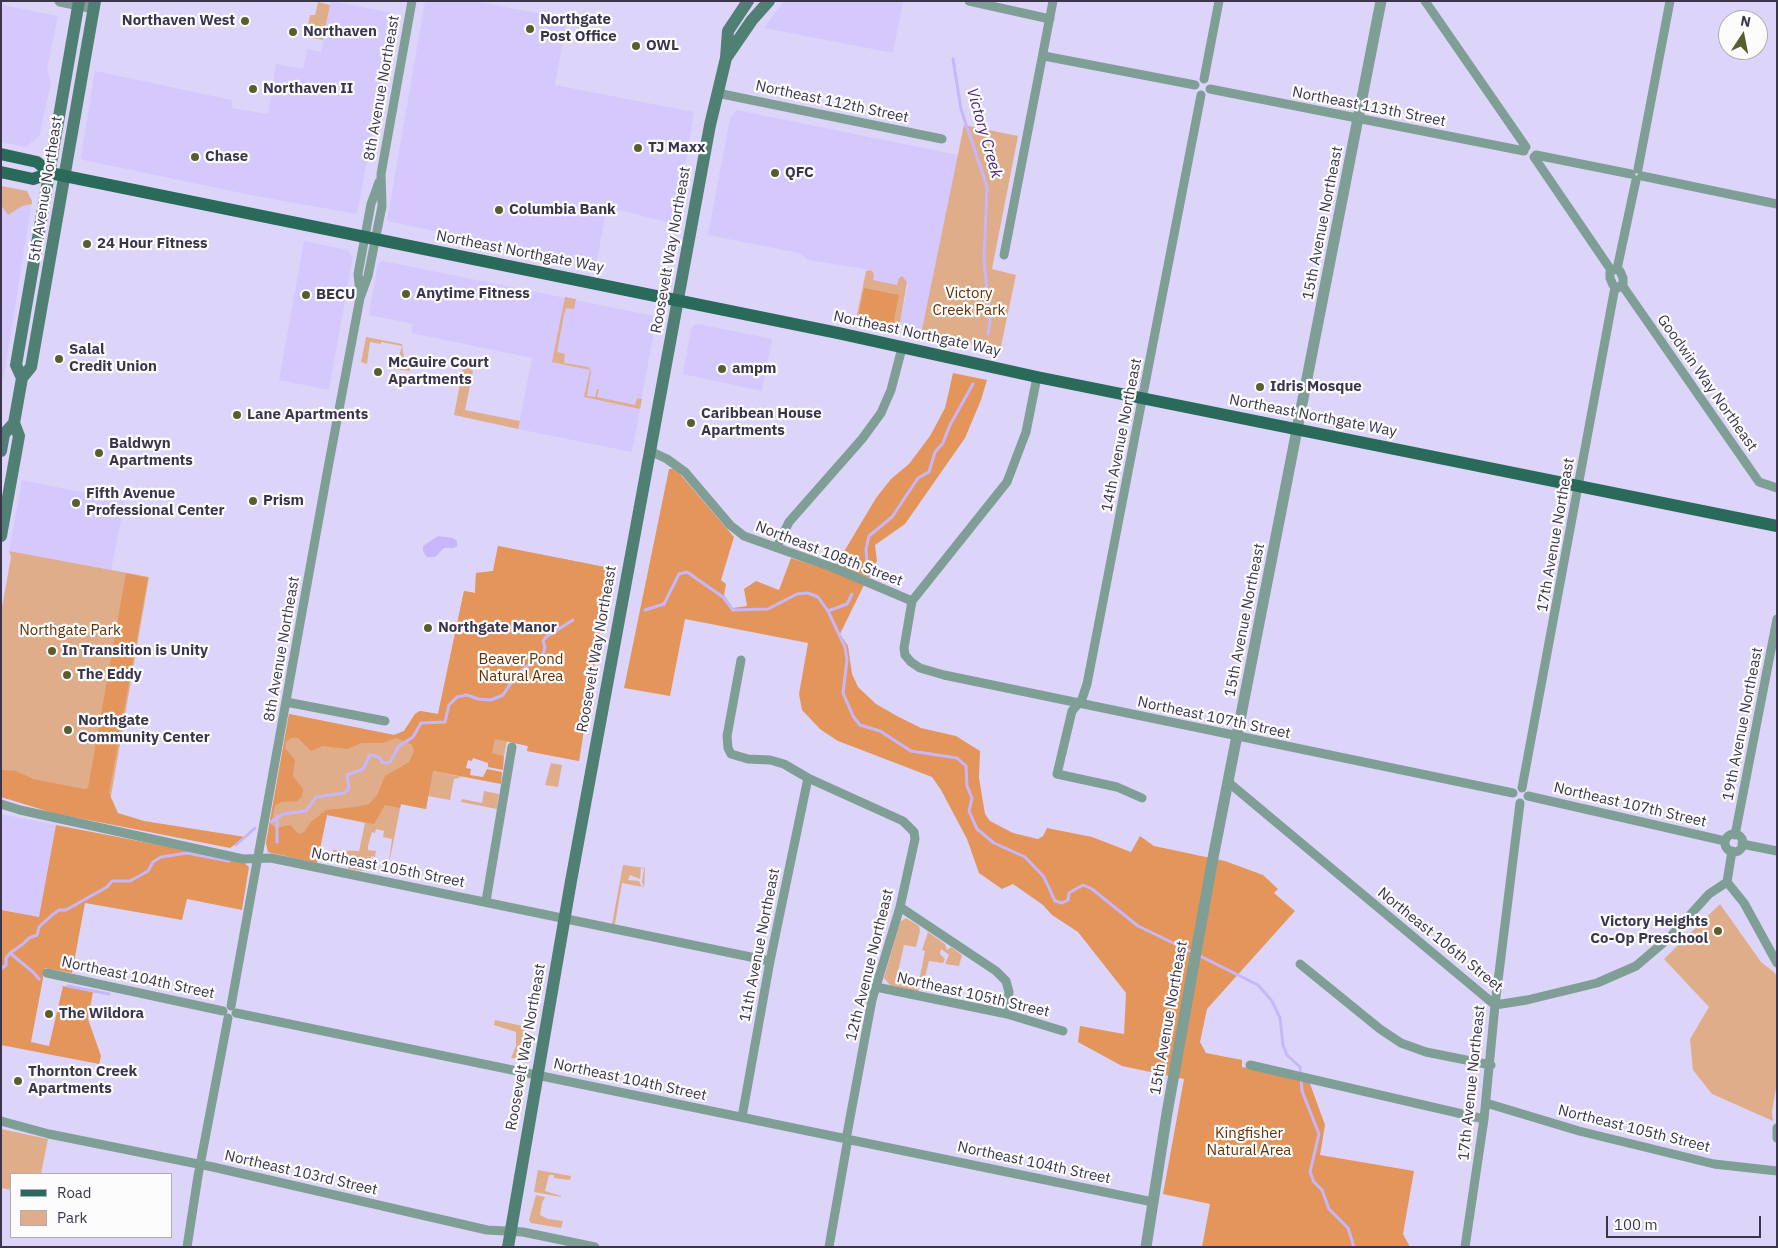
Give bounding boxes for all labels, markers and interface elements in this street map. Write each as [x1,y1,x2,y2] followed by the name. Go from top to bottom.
[1718,10,1768,60] north arrow
[540,11,617,46] place label: Northgate Post Office
[1739,11,1752,31] text: N
[122,12,235,30] place label: Northaven West
[360,14,404,162] street label: 8th Avenue Northeast
[239,15,251,27] marker: Northaven West
[303,23,377,41] place label: Northaven
[524,23,536,35] marker: Northgate Post Office
[287,26,299,38] marker: Northaven
[646,37,679,55] place label: OWL
[630,40,642,52] marker: OWL
[754,77,910,127] street label: Northeast 112th Street
[263,80,353,98] place label: Northaven II
[247,83,259,95] marker: Northaven II
[1291,83,1447,131] street label: Northeast 113th Street
[962,86,1006,180] water label: Victory Creek
[26,115,66,263] street label: 5th Avenue Northeast
[648,139,705,157] place label: TJ Maxx
[632,142,644,154] marker: TJ Maxx
[1299,145,1347,301] street label: 15th Avenue Northeast
[205,148,248,166] place label: Chase
[189,151,201,163] marker: Chase
[785,164,814,182] place label: QFC
[647,165,695,335] street label: Roosevelt Way Northeast
[769,167,781,179] marker: QFC
[509,201,616,219] place label: Columbia Bank
[493,204,505,216] marker: Columbia Bank
[435,227,605,277] street label: Northeast Northgate Way
[97,235,208,253] place label: 24 Hour Fitness
[81,238,93,250] marker: 24 Hour Fitness
[416,285,530,303] place label: Anytime Fitness
[932,285,1006,320] park label: Victory Creek Park
[316,286,355,304] place label: BECU
[400,288,412,300] marker: Anytime Fitness
[300,289,312,301] marker: BECU
[832,307,1002,361] street label: Northeast Northgate Way
[1653,311,1761,455] street label: Goodwin Way Northeast
[69,341,157,376] place label: Salal Credit Union
[53,353,65,365] marker: Salal Credit Union
[388,354,489,389] place label: McGuire Court Apartments
[1098,357,1146,513] street label: 14th Avenue Northeast
[732,360,776,378] place label: ampm
[716,363,728,375] marker: ampm
[372,366,384,378] marker: McGuire Court Apartments
[1270,378,1362,396] place label: Idris Mosque
[1254,381,1266,393] marker: Idris Mosque
[1228,391,1398,441] street label: Northeast Northgate Way
[701,405,822,440] place label: Caribbean House Apartments
[247,406,368,424] place label: Lane Apartments
[231,409,243,421] marker: Lane Apartments
[685,417,697,429] marker: Caribbean House Apartments
[109,435,193,470] place label: Baldwyn Apartments
[93,447,105,459] marker: Baldwyn Apartments
[1534,457,1578,613] street label: 17th Avenue Northeast
[86,485,224,520] place label: Fifth Avenue Professional Center
[263,492,304,510] place label: Prism
[247,495,259,507] marker: Prism
[70,497,82,509] marker: Fifth Avenue Professional Center
[753,518,905,590] street label: Northeast 108th Street
[1221,542,1269,698] street label: 15th Avenue Northeast
[573,564,621,734] street label: Roosevelt Way Northeast
[260,575,304,723] street label: 8th Avenue Northeast
[438,619,557,637] place label: Northgate Manor
[19,622,121,640] park label: Northgate Park
[422,622,434,634] marker: Northgate Manor
[62,642,208,660] place label: In Transition is Unity
[46,645,58,657] marker: In Transition is Unity
[1719,646,1767,802] street label: 19th Avenue Northeast
[479,651,563,686] park label: Beaver Pond Natural Area
[77,666,142,684] place label: The Eddy
[61,669,73,681] marker: The Eddy
[1136,693,1292,743] street label: Northeast 107th Street
[78,712,210,747] place label: Northgate Community Center
[62,724,74,736] marker: Northgate Community Center
[1552,779,1708,831] street label: Northeast 107th Street
[310,844,466,892] street label: Northeast 105th Street
[736,867,784,1023] street label: 11th Avenue Northeast
[1374,884,1506,996] street label: Northeast 106th Street
[842,887,898,1043] street label: 12th Avenue Northeast
[1590,913,1708,948] place label: Victory Heights Co-Op Preschool
[1712,925,1724,937] marker: Victory Heights Co-Op Preschool
[1147,940,1191,1096] street label: 15th Avenue Northeast
[60,953,216,1003] street label: Northeast 104th Street
[502,962,550,1132] street label: Roosevelt Way Northeast
[895,969,1051,1021] street label: Northeast 105th Street
[1455,1004,1489,1162] street label: 17th Avenue Northeast
[59,1005,144,1023] place label: The Wildora
[43,1008,55,1020] marker: The Wildora
[552,1055,708,1105] street label: Northeast 104th Street
[28,1063,137,1098] place label: Thornton Creek Apartments
[12,1075,24,1087] marker: Thornton Creek Apartments
[1556,1101,1712,1157] street label: Northeast 105th Street
[1207,1125,1291,1160] park label: Kingfisher Natural Area
[956,1138,1112,1188] street label: Northeast 104th Street
[223,1147,379,1199] street label: Northeast 103rd Street
[10,1173,172,1238] legend
[57,1183,92,1202] text: Road
[1608,1206,1763,1238] scale bar
[57,1208,87,1227] text: Park
[1614,1215,1658,1234] text: 100 m

